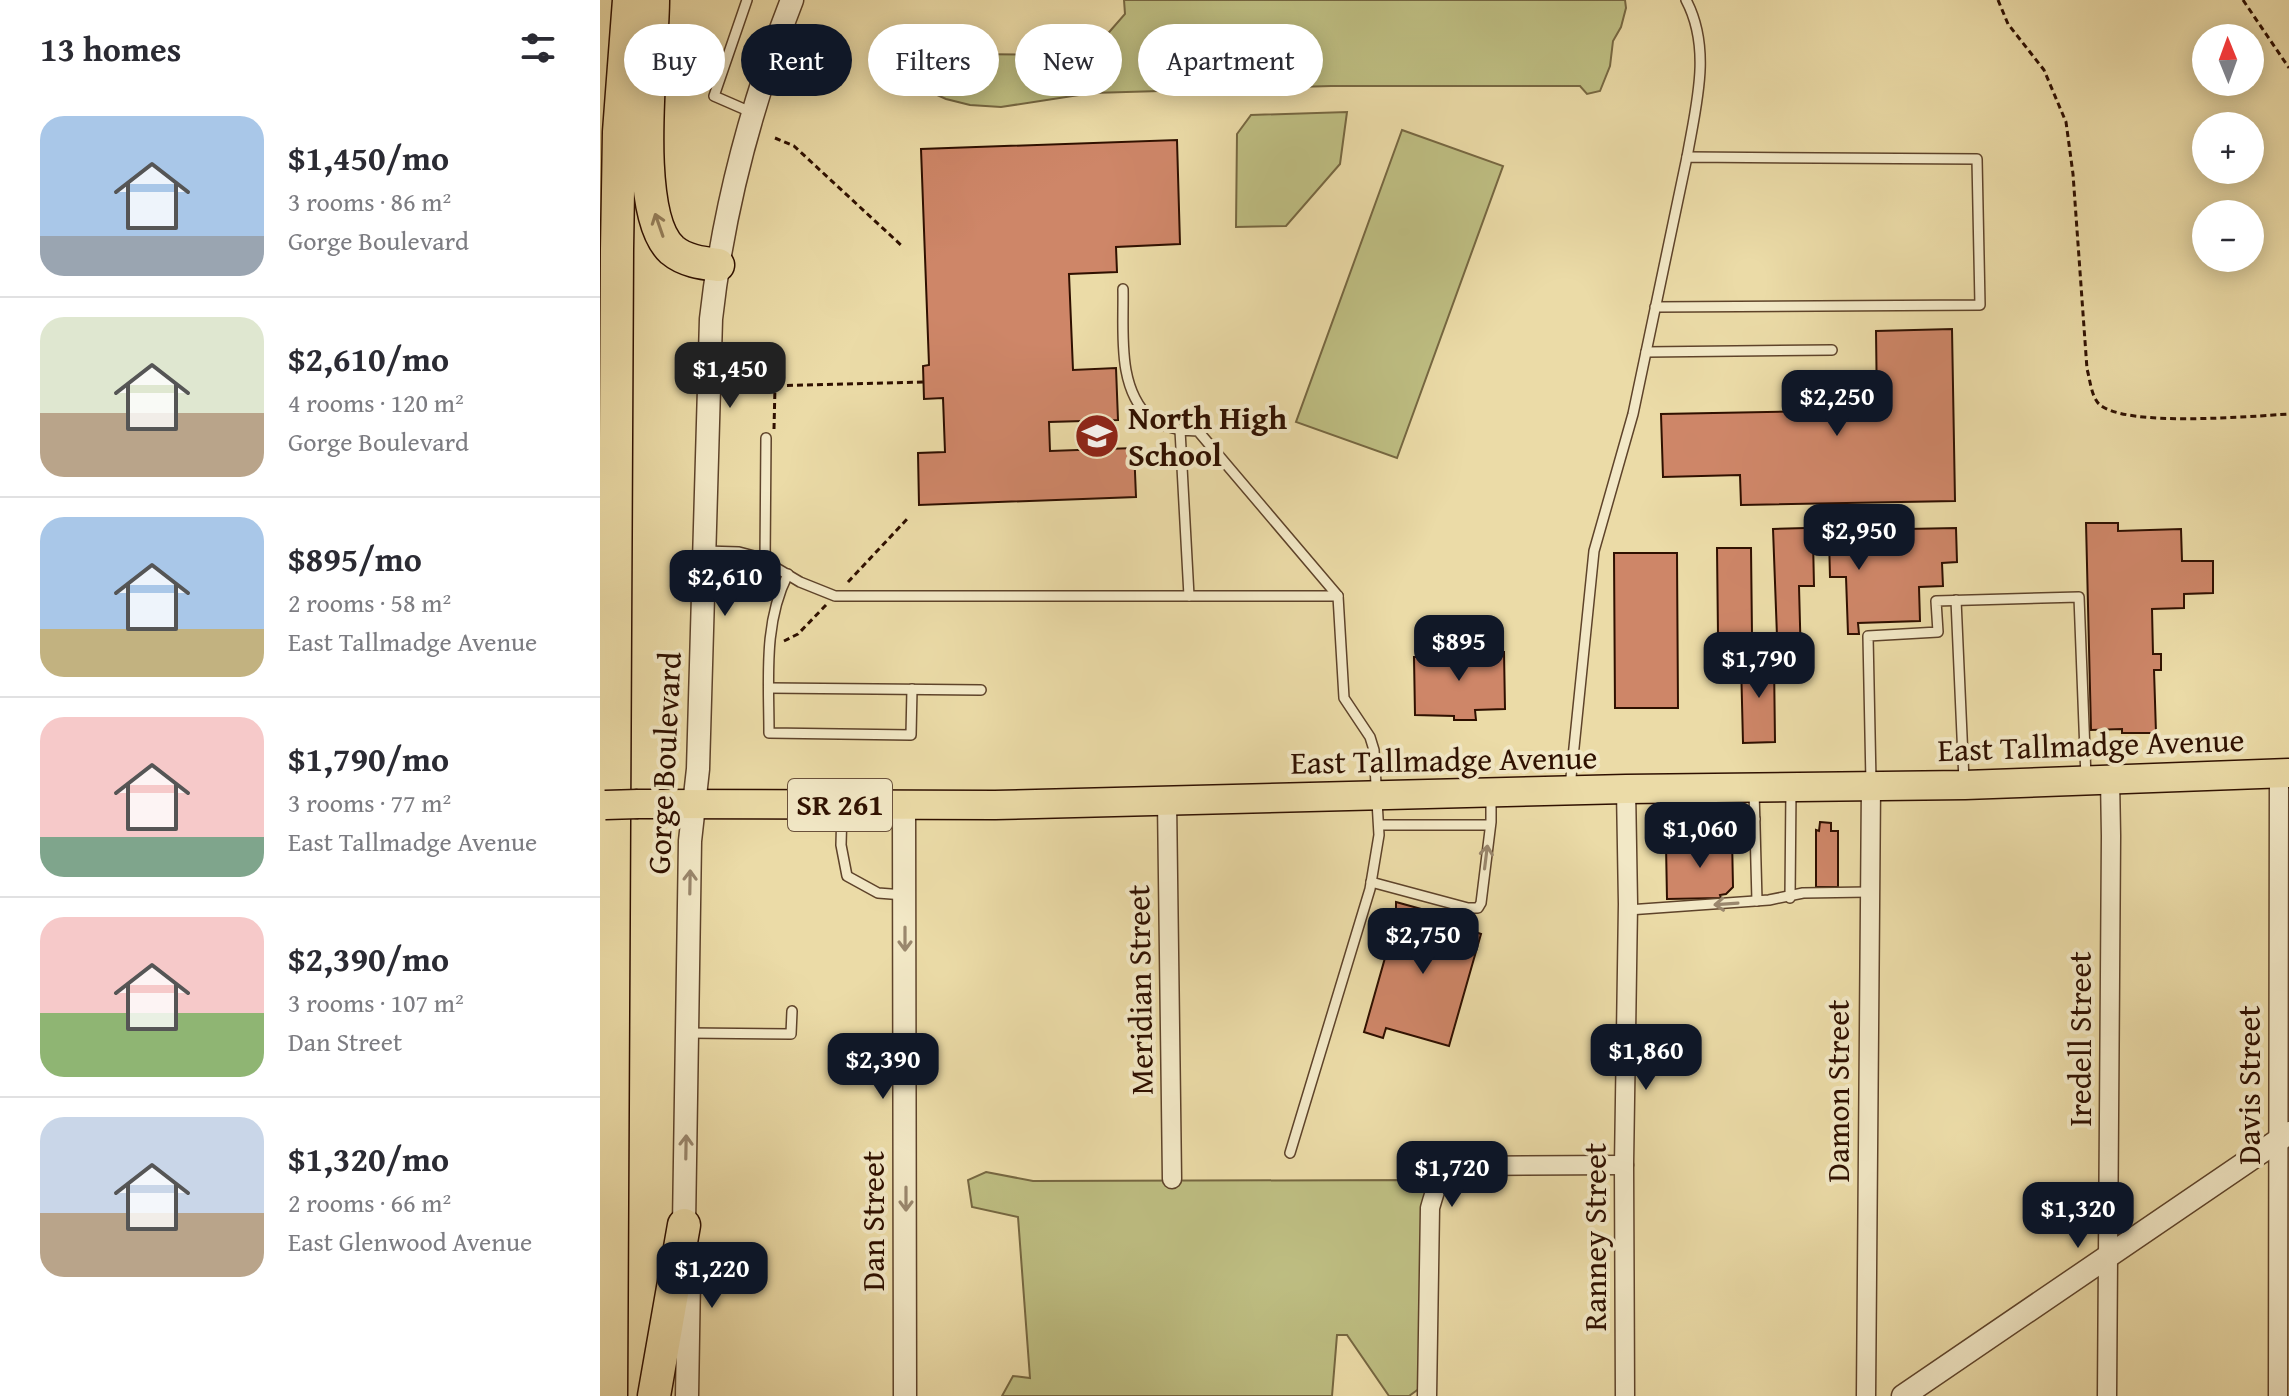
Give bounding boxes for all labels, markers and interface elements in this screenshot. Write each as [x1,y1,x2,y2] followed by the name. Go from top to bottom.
[40,24,181,73] text: 13 homes
[624,24,725,96] chip: Buy
[741,24,852,96] chip: Rent
[868,24,999,96] chip: Filters
[1015,24,1122,96] chip: New
[1138,24,1323,96] chip: Apartment
[2192,24,2264,96] north arrow
[2192,24,2264,272] map controls
[516,26,560,70] icon: filters
[2192,112,2264,184] button: +
[288,133,449,182] text: $1,450/mo
[104,148,200,244] icon: home
[288,182,451,221] text: 3 rooms · 86 m²
[2192,200,2264,272] button: −
[651,213,666,238] one-way arrow
[288,221,469,260] text: Gorge Boulevard
[288,334,449,383] text: $2,610/mo
[665,342,795,410] pin: $1,450
[693,348,767,387] text: $1,450
[104,349,200,445] icon: home
[1772,370,1902,438] pin: $2,250
[1800,376,1874,415] text: $2,250
[288,383,464,422] text: 4 rooms · 120 m²
[1128,394,1287,478] place label: North High School
[1073,412,1121,460] school or university icon: North High School
[288,422,469,461] text: Gorge Boulevard
[1794,504,1924,572] pin: $2,950
[1822,510,1896,549] text: $2,950
[288,534,422,583] text: $895/mo
[104,549,200,645] icon: home
[660,550,790,618] pin: $2,610
[688,556,762,595] text: $2,610
[288,583,451,622] text: 2 rooms · 58 m²
[1412,615,1506,683] pin: $895
[1432,621,1486,660] text: $895
[288,622,537,661] text: East Tallmadge Avenue
[1694,632,1824,700] pin: $1,790
[1722,638,1796,677] text: $1,790
[634,651,693,875] street label: Gorge Boulevard
[1937,716,2245,773] street label: East Tallmadge Avenue
[1290,733,1598,786] street label: East Tallmadge Avenue
[288,734,449,783] text: $1,790/mo
[104,749,200,845] icon: home
[788,779,892,831] road number: SR 261
[288,783,451,822] text: 3 rooms · 77 m²
[1635,802,1765,870] pin: $1,060
[1663,808,1737,847] text: $1,060
[288,822,537,861] text: East Tallmadge Avenue
[1479,845,1494,871] one-way arrow
[682,869,697,896] one-way arrow
[1114,884,1165,1096] street label: Meridian Street
[1713,897,1740,912] one-way arrow
[1358,908,1488,976] pin: $2,750
[1386,914,1460,953] text: $2,750
[897,925,912,952] one-way arrow
[288,934,449,983] text: $2,390/mo
[104,949,200,1045] icon: home
[2056,951,2103,1127] street label: Iredell Street
[288,983,464,1022] text: 3 rooms · 107 m²
[1814,1000,1861,1183] street label: Damon Street
[2225,1005,2272,1165] street label: Davis Street
[288,1022,402,1061] text: Dan Street
[1581,1024,1711,1092] pin: $1,860
[1609,1030,1683,1069] text: $1,860
[818,1033,948,1101] pin: $2,390
[846,1039,920,1078] text: $2,390
[288,1134,449,1183] text: $1,320/mo
[679,1134,694,1161] one-way arrow
[1387,1141,1517,1209] pin: $1,720
[1571,1143,1618,1331] street label: Ranney Street
[1415,1147,1489,1186] text: $1,720
[104,1149,200,1245] icon: home
[849,1151,896,1291] street label: Dan Street
[2013,1182,2143,1250] pin: $1,320
[288,1183,451,1222] text: 2 rooms · 66 m²
[898,1185,914,1212] one-way arrow
[2041,1188,2115,1227] text: $1,320
[288,1222,532,1261] text: East Glenwood Avenue
[647,1242,777,1310] pin: $1,220
[675,1248,749,1287] text: $1,220

